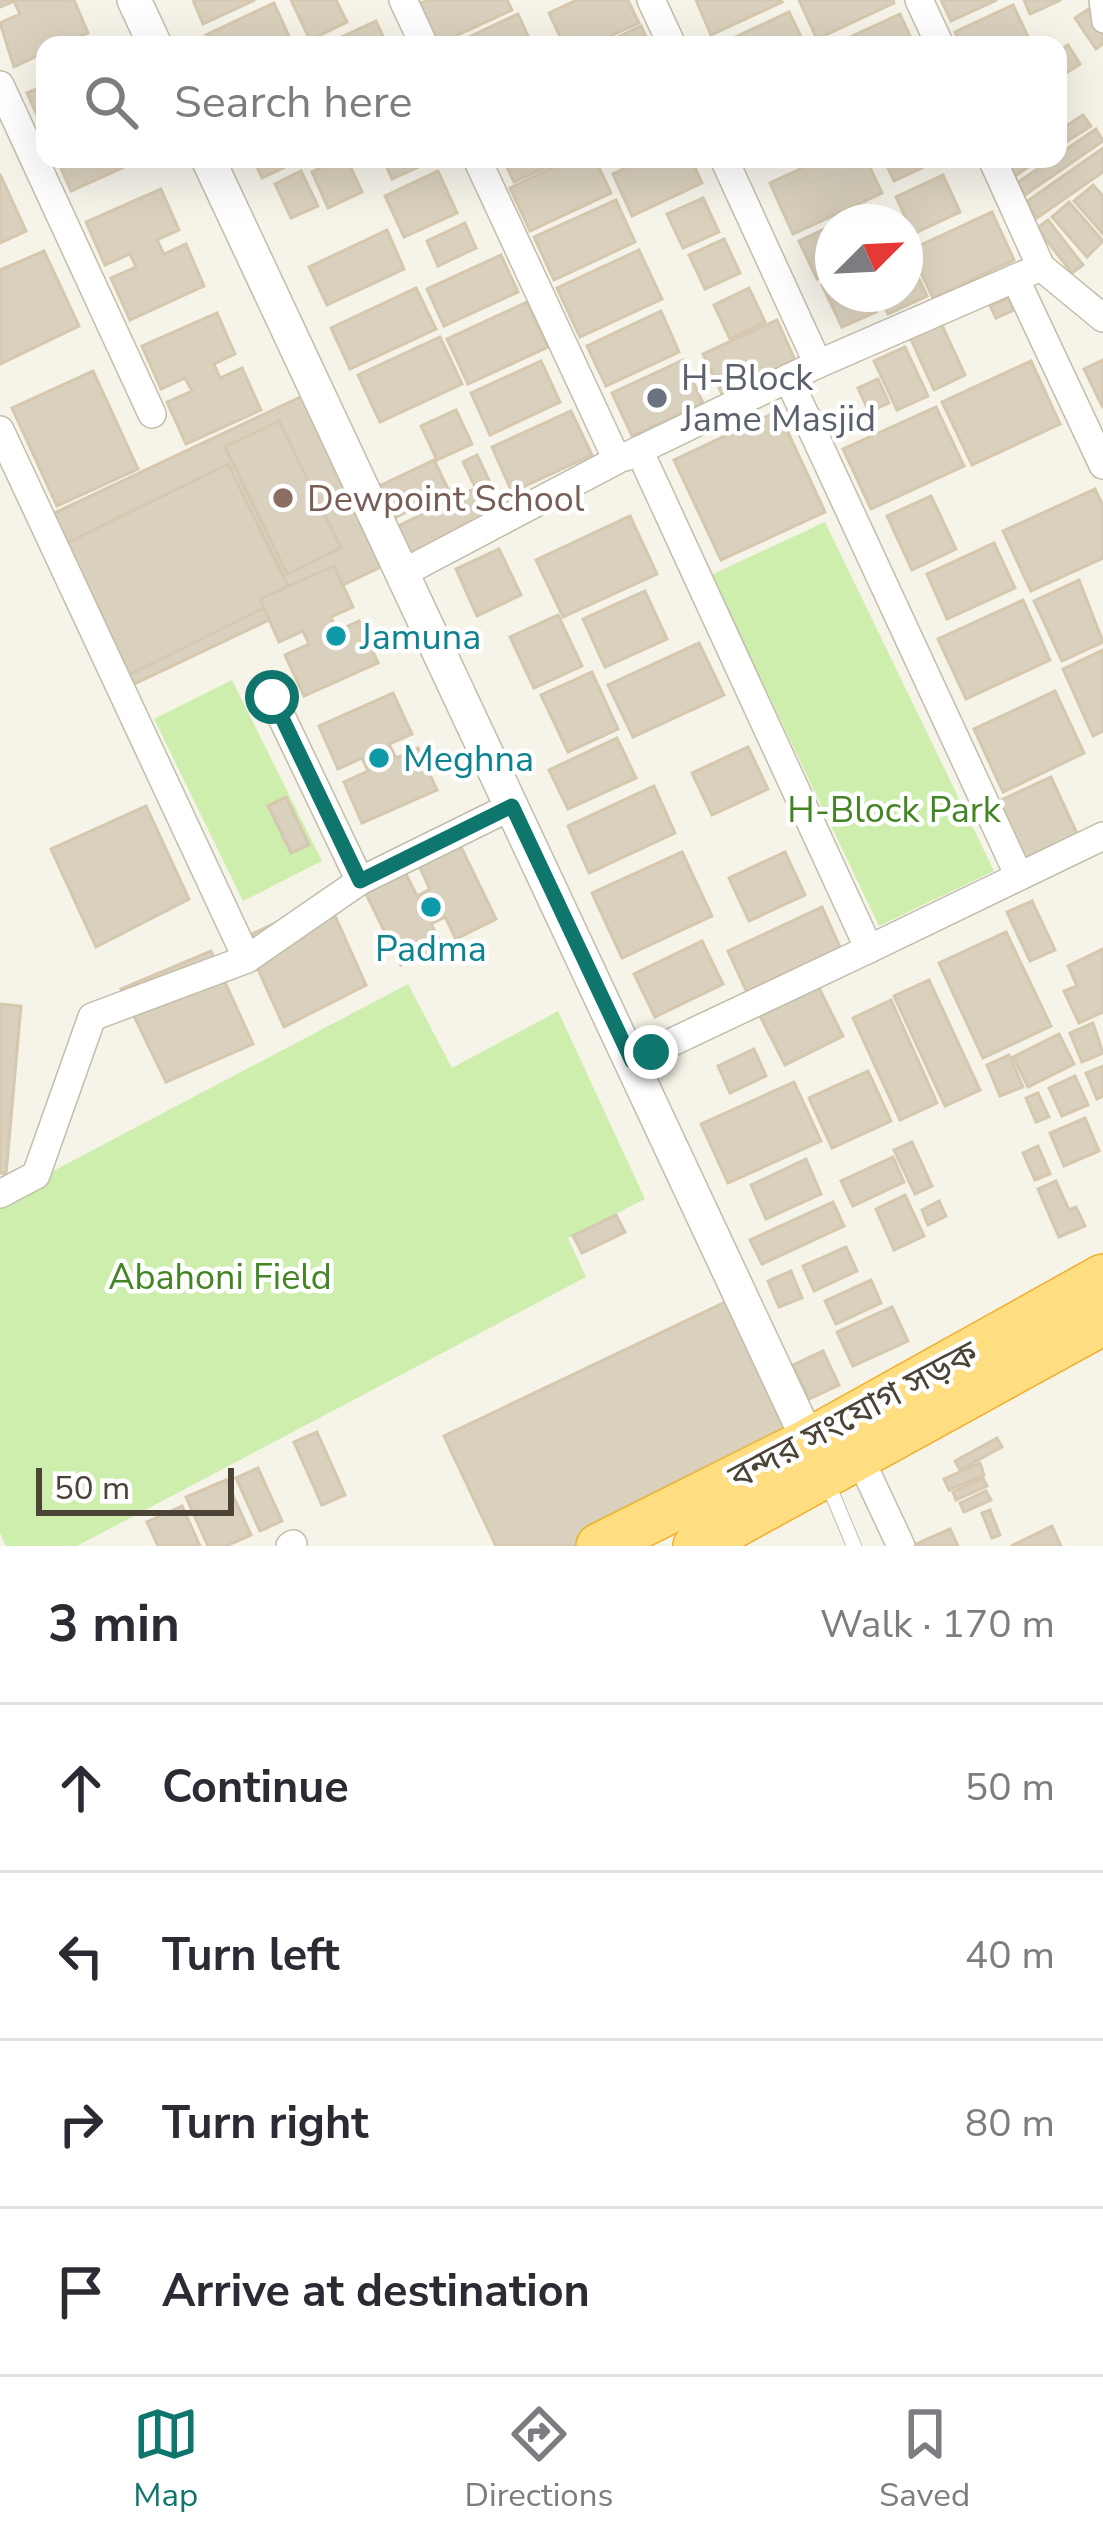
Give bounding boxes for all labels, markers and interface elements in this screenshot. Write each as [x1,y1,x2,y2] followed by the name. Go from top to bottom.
[36,36,1067,168] search box
[78,69,144,135] icon: search
[174,72,413,133] text: Search here
[815,204,923,312] north arrow
[680,354,876,444] place label: H-Block Jame Masjid
[644,385,670,411] marker: H-Block Jame Masjid
[307,475,585,524] place label: Dewpoint School
[270,485,296,511] marker: Dewpoint School
[359,613,481,662] place label: Jamuna
[323,623,349,649] marker: Jamuna
[245,670,299,724] route start
[403,735,534,784] place label: Meghna
[366,745,392,771] marker: Meghna
[787,786,1002,835] park label: H-Block Park
[418,894,444,920] marker: Padma
[375,925,487,974] place label: Padma
[624,1025,678,1079] route end
[108,1253,332,1302] park label: Abahoni Field
[720,1329,988,1502] street label: বন্দর সংযোগ সড়ক
[36,1462,234,1515] scale bar
[54,1466,130,1511] text: 50 m
[48,1589,180,1659] text: 3 min
[820,1598,1055,1651] text: Walk · 170 m
[48,1755,114,1821] icon: ahead
[162,1757,349,1818] text: Continue
[965,1761,1055,1814] text: 50 m
[48,1923,114,1989] icon: left
[162,1925,340,1986] text: Turn left
[965,1929,1055,1982] text: 40 m
[48,2091,114,2157] icon: right
[162,2093,369,2154] text: Turn right
[965,2097,1055,2150] text: 80 m
[48,2259,114,2325] icon: arrive
[162,2261,590,2322] text: Arrive at destination
[133,2401,199,2518] tab: Map
[465,2401,613,2518] tab: Directions
[879,2401,970,2518] tab: Saved

